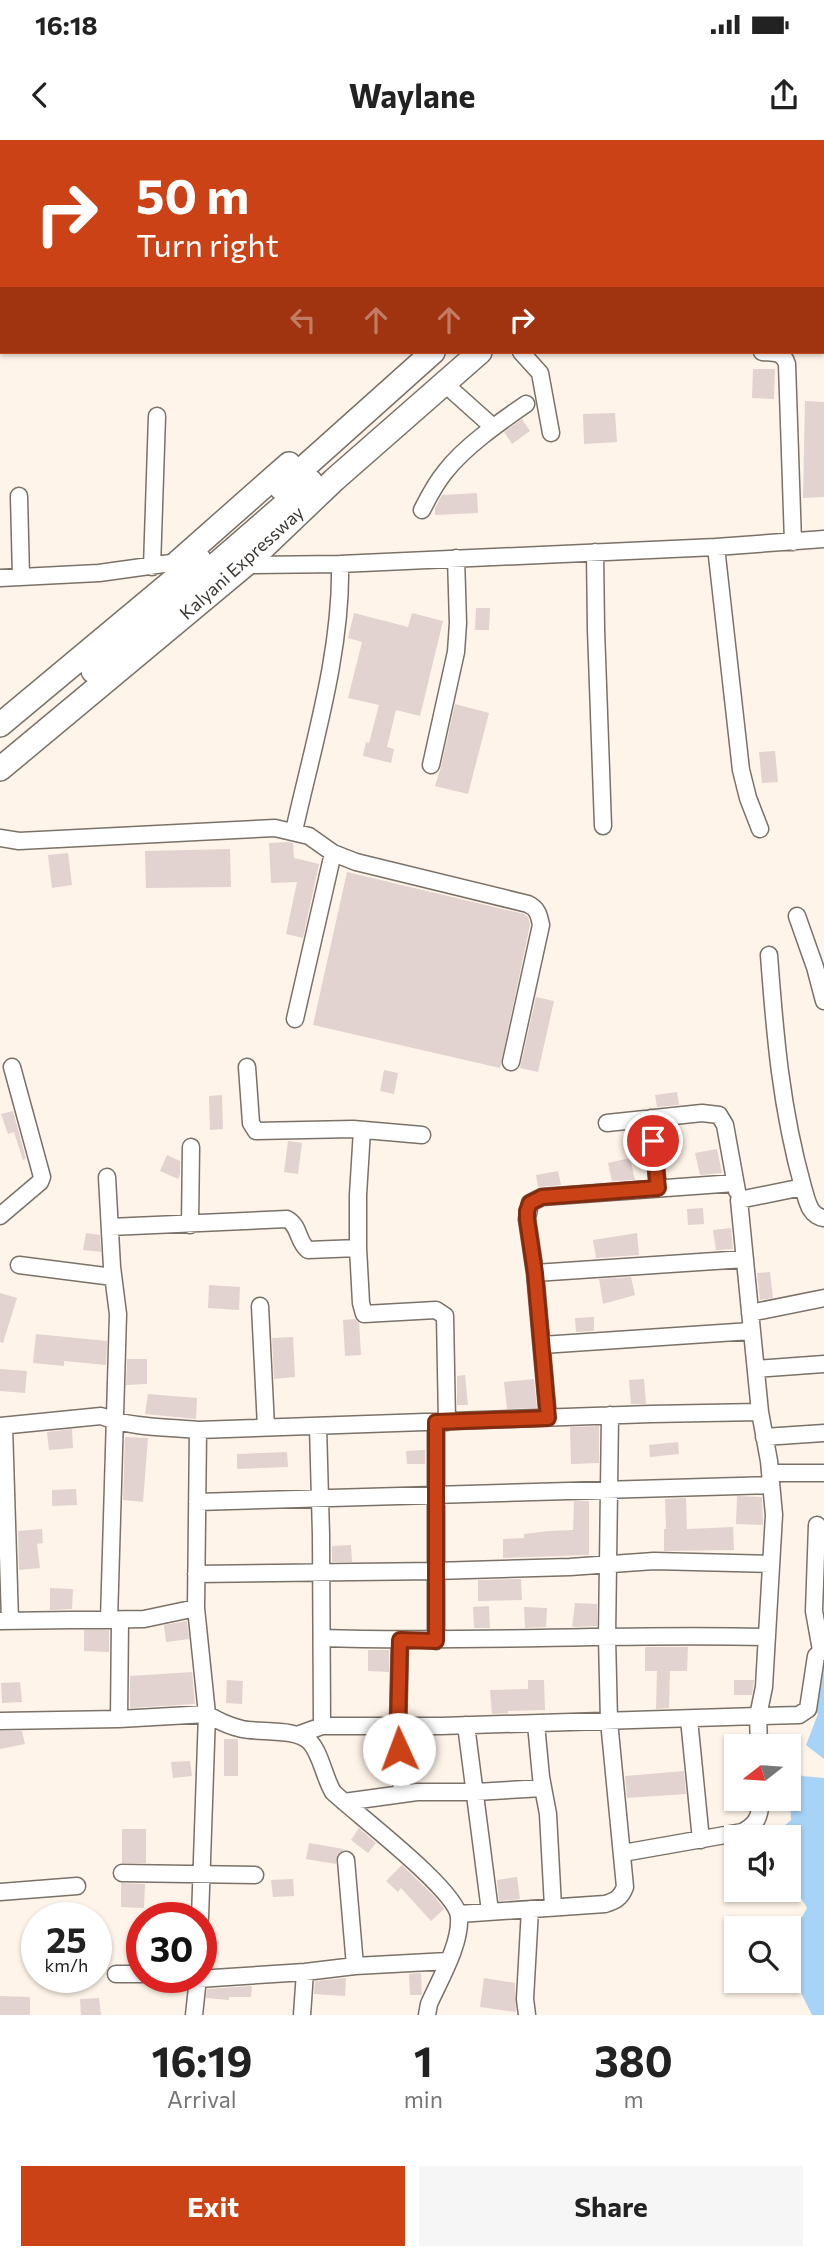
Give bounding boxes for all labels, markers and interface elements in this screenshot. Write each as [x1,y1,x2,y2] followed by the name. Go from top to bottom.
[35,9,98,40] text: 16:18
[349,75,475,115] text: Waylane
[21,76,59,114] icon: back
[765,76,803,114] icon: share
[136,164,249,224] text: 50 m
[21,168,112,259] icon: right
[136,224,279,264] text: Turn right
[284,301,322,339] icon: left
[357,301,395,339] icon: ahead
[430,301,468,339] icon: ahead
[503,301,541,339] icon: right
[175,501,308,624] street label: Kalyani Expressway
[623,1111,683,1171] pin
[634,1122,672,1160] icon: arrive
[362,1712,436,1786] position arrow
[724,1734,802,1811] north arrow
[724,1734,801,1993] map controls
[724,1825,801,1902] button: sound
[126,1902,217,1993] speed limit sign: 30
[724,1916,801,1993] button: search
[46,1917,87,1960] text: 25
[45,1954,88,1976] text: km/h
[151,2034,252,2086] text: 16:19
[414,2034,433,2086] text: 1
[594,2034,673,2086] text: 380
[167,2085,237,2113] text: Arrival
[404,2085,443,2113] text: min
[623,2085,643,2113] text: m
[21,2166,405,2246] button: Exit
[419,2166,803,2246] button: Share

